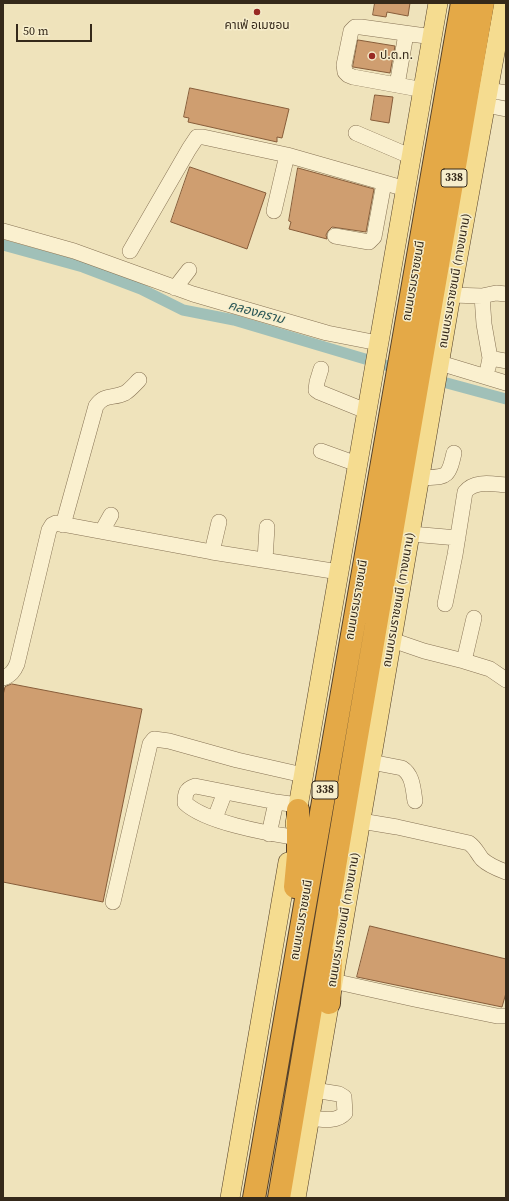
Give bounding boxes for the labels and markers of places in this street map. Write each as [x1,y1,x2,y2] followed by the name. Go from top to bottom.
[252,7,262,17] marker: คาเฟ่ อเมซอน
[224,19,290,33] place label: คาเฟ่ อเมซอน
[380,49,413,63] place label: ป.ต.ท.
[367,51,377,61] marker: ป.ต.ท.

